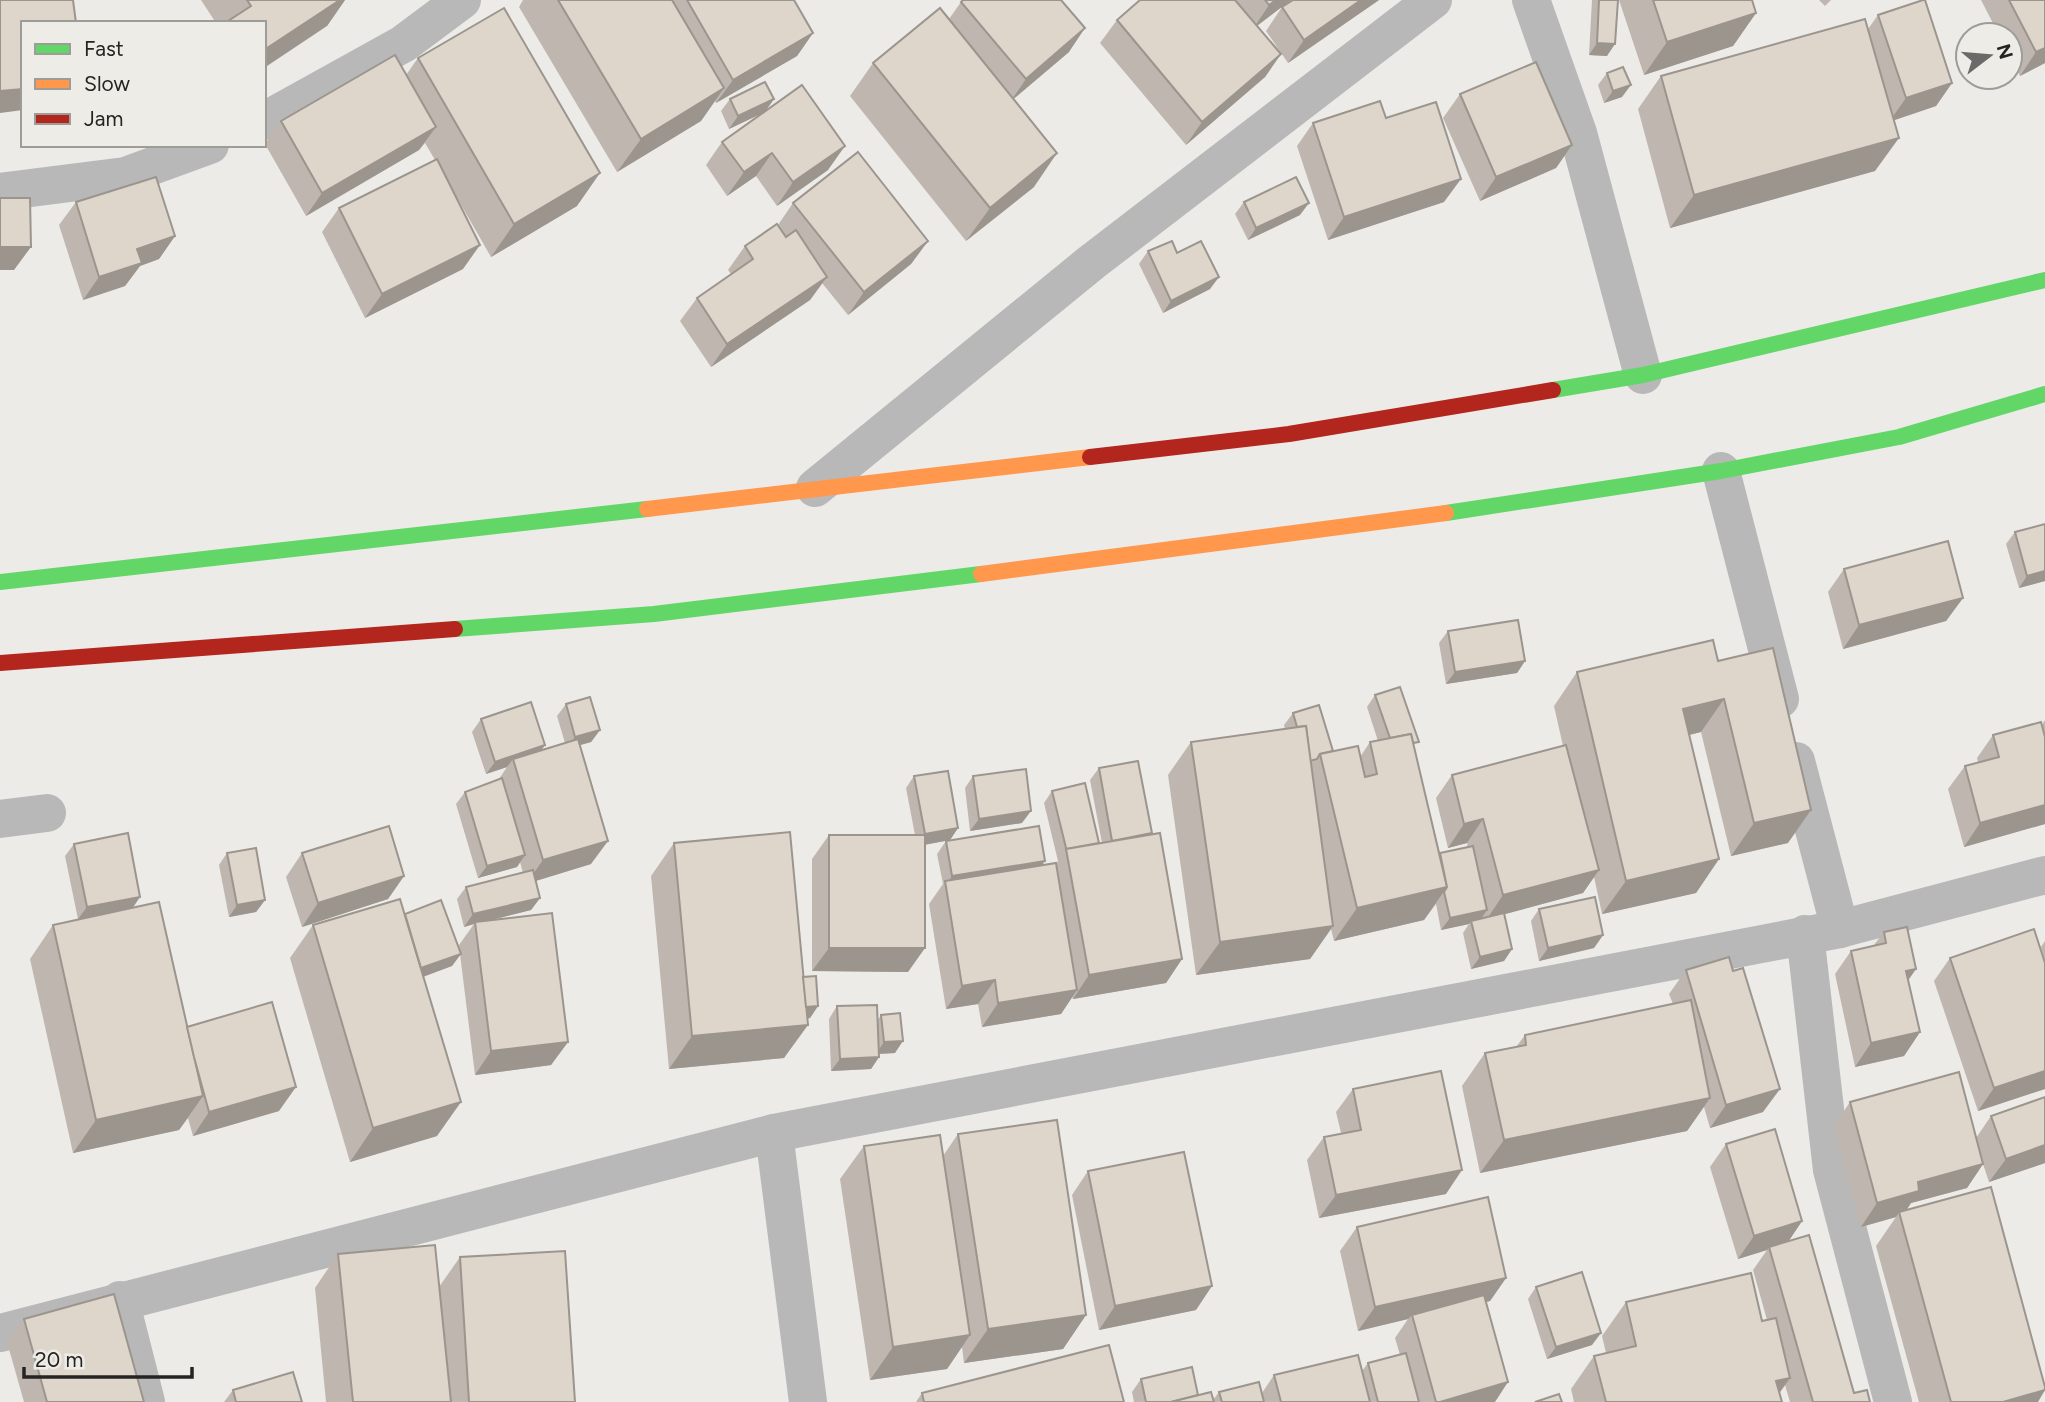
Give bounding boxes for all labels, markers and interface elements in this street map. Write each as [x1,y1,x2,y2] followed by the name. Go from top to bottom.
[21,21,266,147] legend
[1954,21,2024,91] north arrow
[84,36,124,61] text: Fast
[1992,41,2018,62] text: N
[84,71,130,96] text: Slow
[84,106,123,131] text: Jam
[24,1336,192,1380] scale bar
[35,1347,83,1372] text: 20 m

